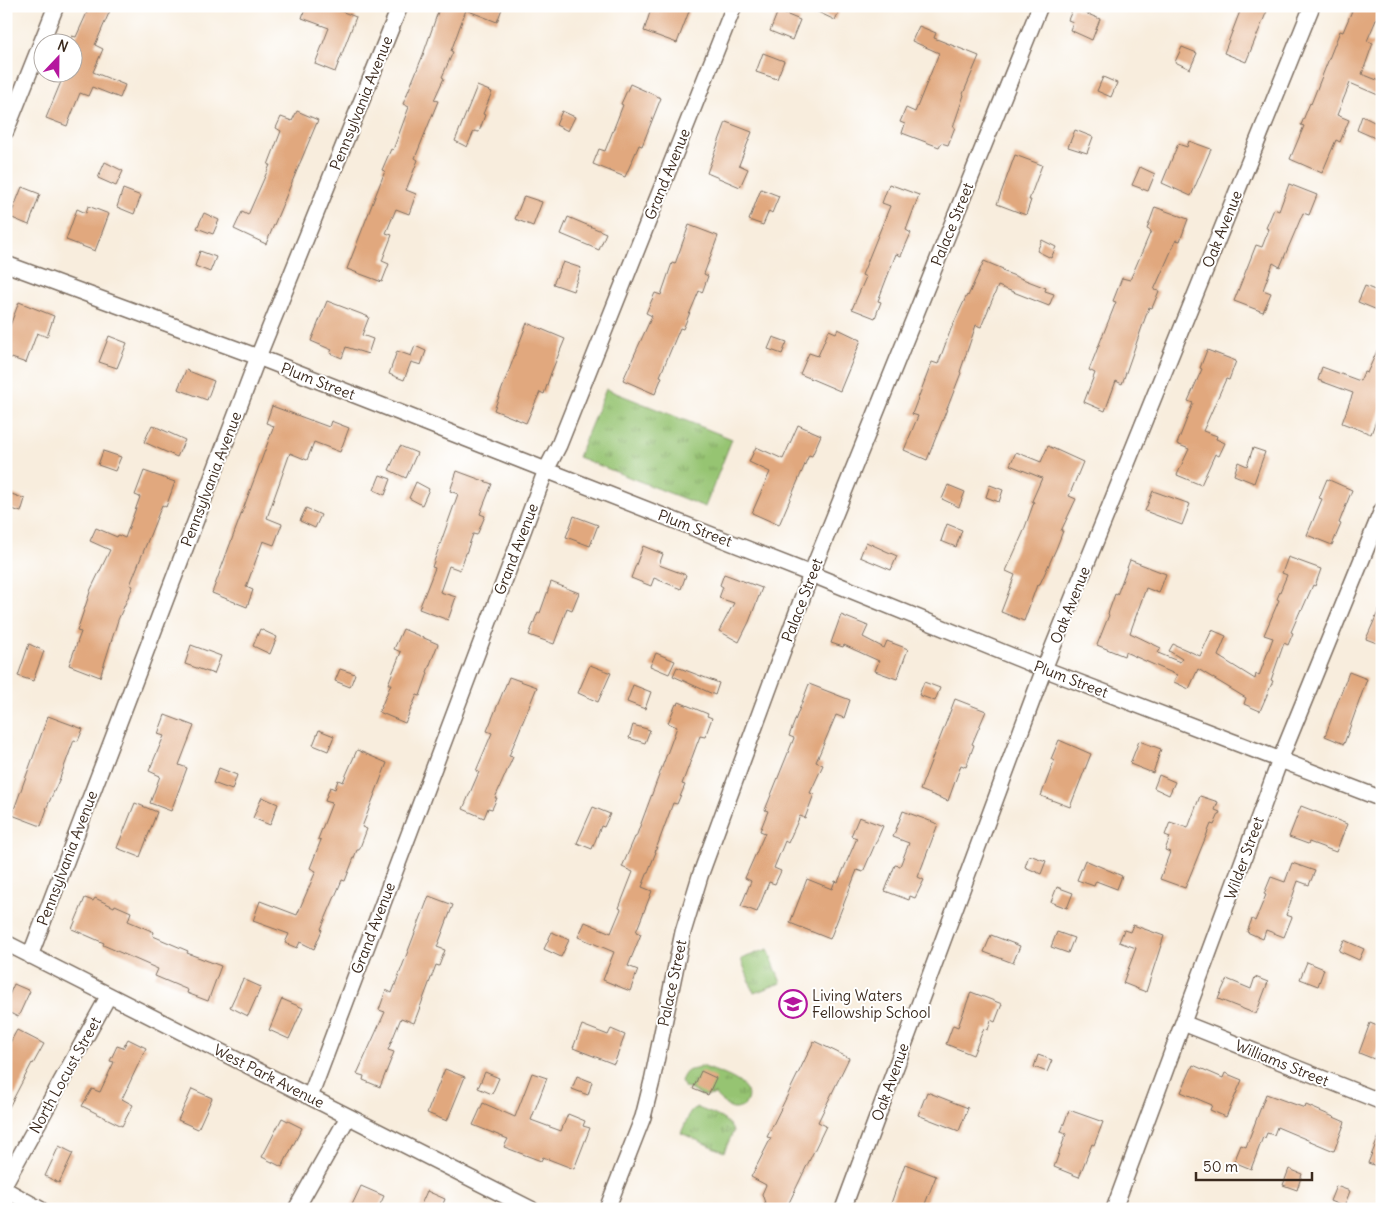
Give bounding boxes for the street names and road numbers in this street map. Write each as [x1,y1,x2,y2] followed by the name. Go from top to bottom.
[325,33,397,173] street label: Pennsylvania Avenue
[640,126,694,222] street label: Grand Avenue
[927,180,977,268] street label: Palace Street
[1198,188,1246,270] street label: Oak Avenue
[278,358,358,404] street label: Plum Street
[177,409,245,549] street label: Pennsylvania Avenue
[490,500,542,598] street label: Grand Avenue
[655,505,735,551] street label: Plum Street
[777,555,827,645] street label: Palace Street
[1046,564,1094,646] street label: Oak Avenue
[1031,656,1111,702] street label: Plum Street
[33,788,101,928] street label: Pennsylvania Avenue
[1220,814,1268,902] street label: Wilder Street
[347,879,399,977] street label: Grand Avenue
[654,938,690,1028] street label: Palace Street
[25,1013,105,1137] street label: North Locust Street
[1232,1036,1332,1090] street label: Williams Street
[211,1040,327,1112] street label: West Park Avenue
[867,1040,913,1124] street label: Oak Avenue

